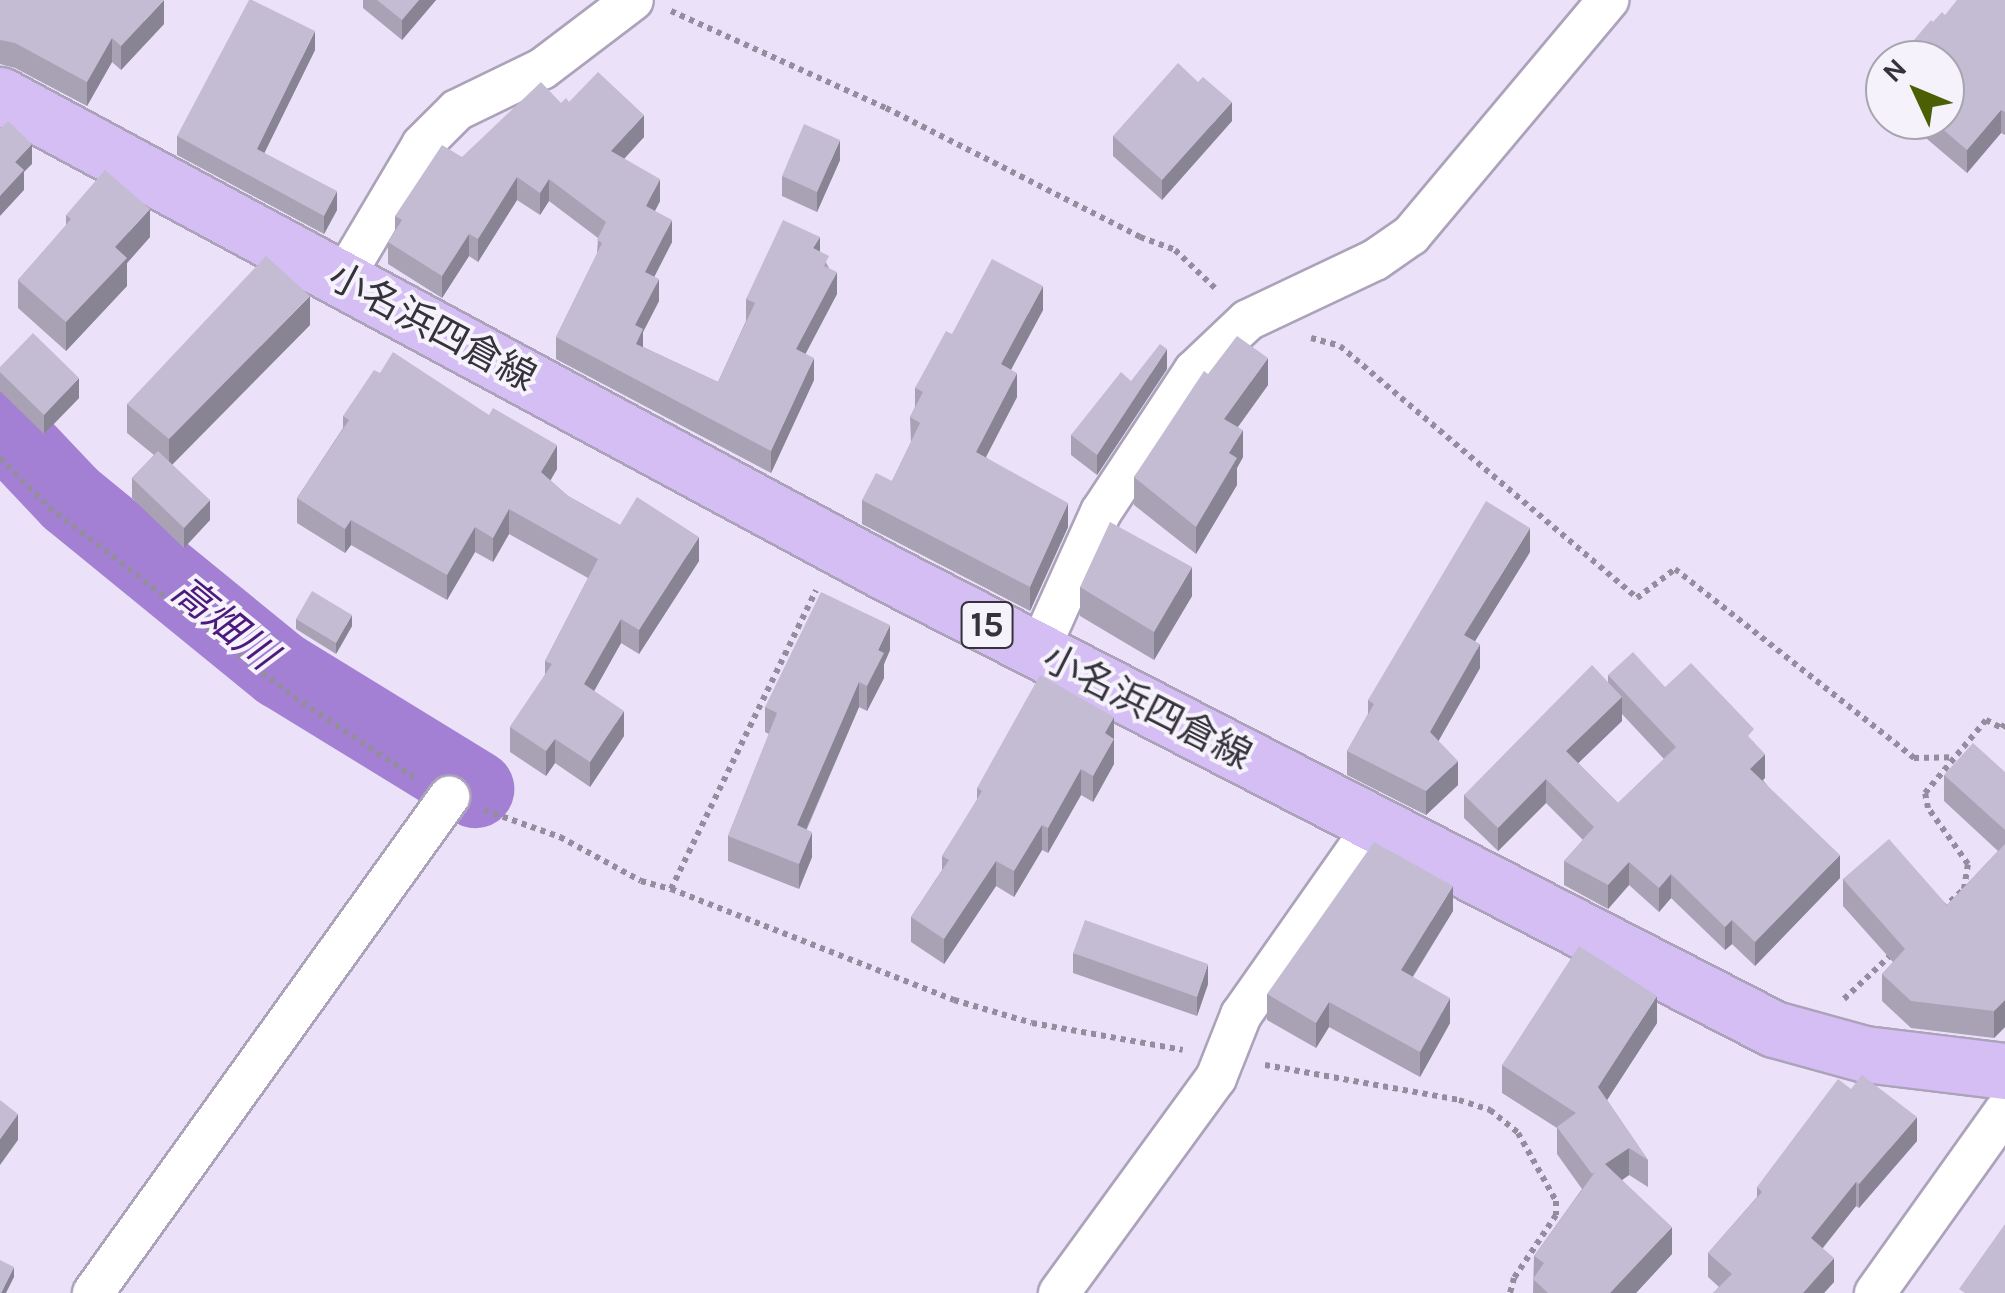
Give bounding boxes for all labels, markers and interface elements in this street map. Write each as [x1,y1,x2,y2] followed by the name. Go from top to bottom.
[1865,40,1965,140] north arrow
[1876,52,1913,89] text: N
[321,253,543,401] street label: 小名浜四倉線
[162,567,286,679] water label: 高畑川
[960,595,1014,655] road number: 15
[1035,635,1259,779] street label: 小名浜四倉線

